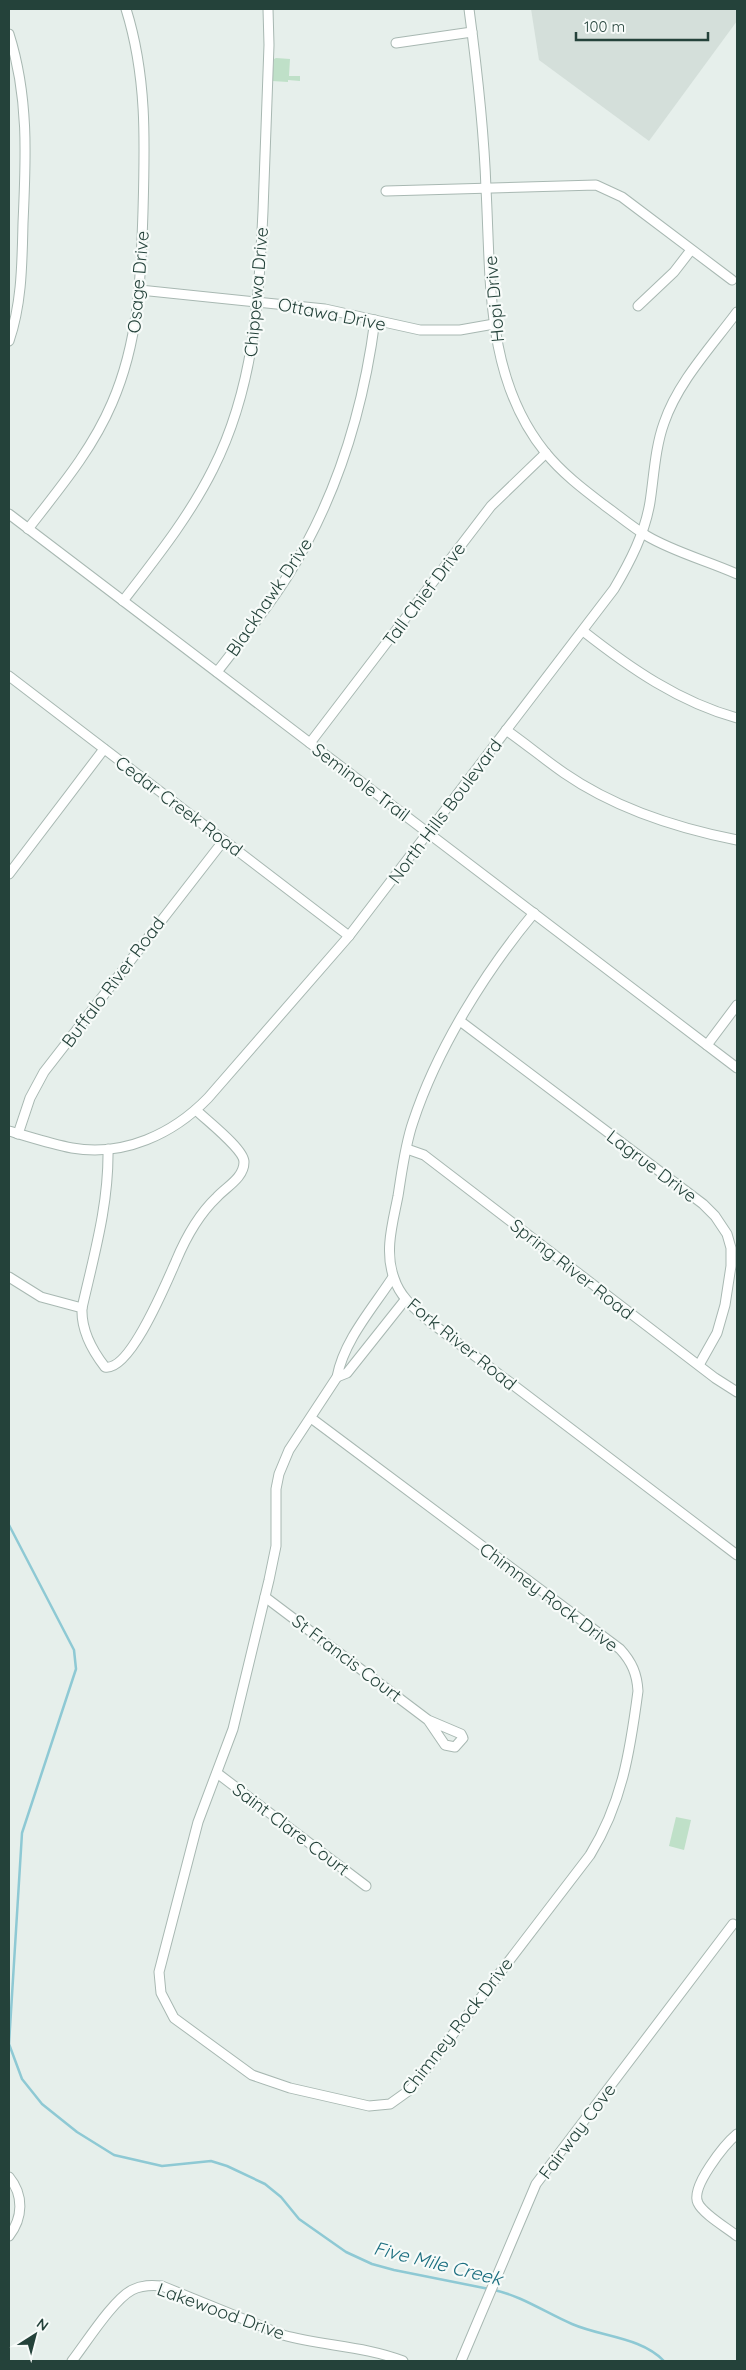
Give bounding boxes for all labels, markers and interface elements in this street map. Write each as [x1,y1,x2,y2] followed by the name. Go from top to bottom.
[576,10,708,42] scale bar
[584,17,625,36] text: 100 m
[239,226,273,358] street label: Chippewa Drive
[122,230,154,334] street label: Osage Drive
[479,255,509,343] street label: Hopi Drive
[276,292,388,336] street label: Ottawa Drive
[221,533,317,661] street label: Blackhawk Drive
[378,538,470,650] street label: Tall Chief Drive
[383,734,507,888] street label: North Hills Boulevard
[308,738,414,826] street label: Seminole Trail
[111,751,247,861] street label: Cedar Creek Road
[56,912,170,1052] street label: Buffalo River Road
[602,1125,702,1207] street label: Lagrue Drive
[506,1214,638,1324] street label: Spring River Road
[403,1293,521,1395] street label: Fork River Road
[475,1537,623,1657] street label: Chimney Rock Drive
[288,1609,406,1707] street label: St Francis Court
[228,1778,354,1880] street label: Saint Clare Court
[396,1953,518,2099] street label: Chimney Rock Drive
[533,2078,621,2184] street label: Fairway Cove
[371,2235,506,2291] water label: Five Mile Creek
[154,2277,288,2345] street label: Lakewood Drive
[10,2310,60,2360] north arrow
[33,2314,52,2335] text: N

